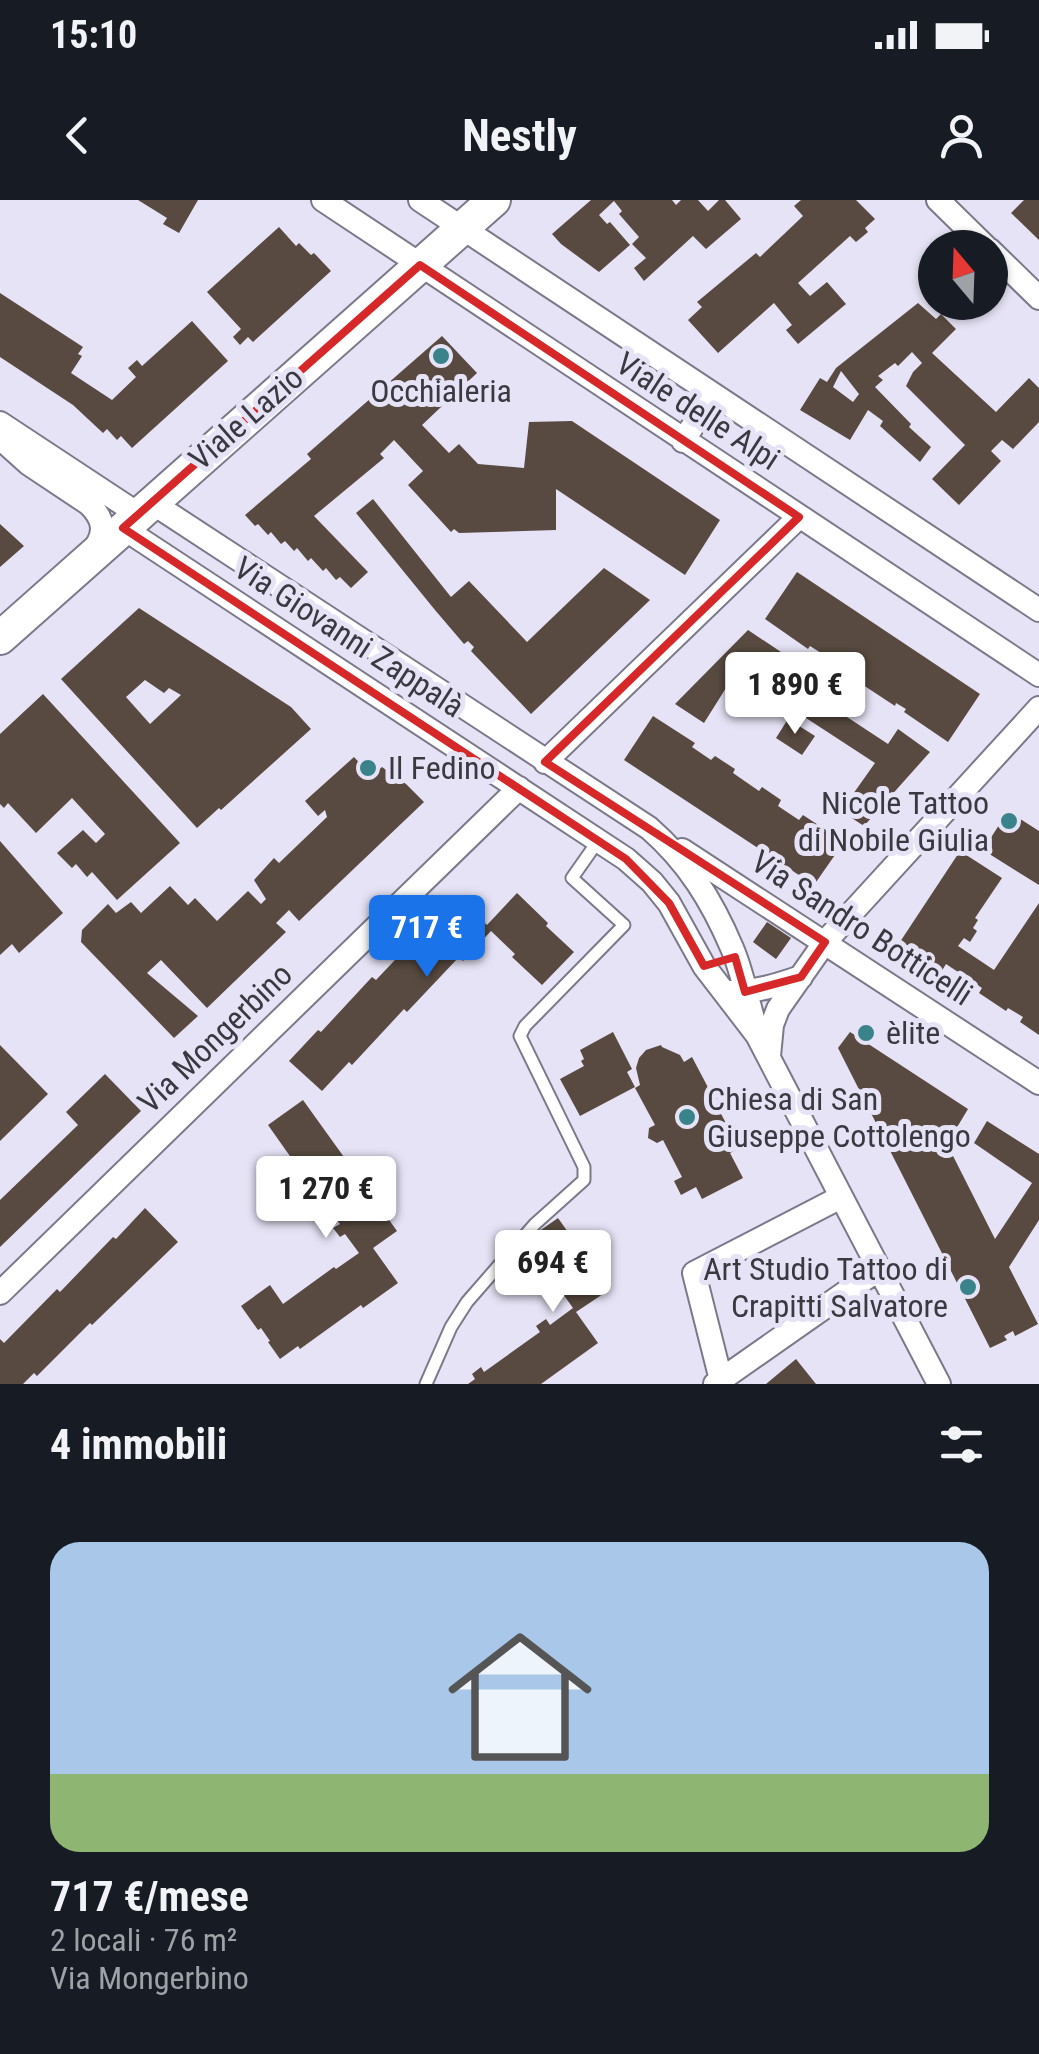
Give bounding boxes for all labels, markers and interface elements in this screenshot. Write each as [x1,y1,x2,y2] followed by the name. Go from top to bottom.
[50,13,137,57] text: 15:10
[50,108,105,163] icon: back
[934,108,989,163] icon: person
[462,109,577,162] text: Nestly
[918,230,1008,320] north arrow
[918,230,1008,320] map controls
[609,344,787,478] street label: Viale delle Alpi
[430,345,452,367] marker: Occhialeria
[181,358,311,478] street label: Viale Lazio
[370,372,512,410] place label: Occhialeria
[227,549,471,725] street label: Via Giovanni Zappalà
[703,652,887,737] pin: 1 890 €
[747,665,843,703] text: 1 890 €
[388,749,496,787] place label: Il Fedino
[357,757,379,779] marker: Il Fedino
[798,784,989,859] place label: Nicole Tattoo di Nobile Giulia
[998,810,1020,832] marker: Nicole Tattoo di Nobile Giulia
[744,842,980,1014] street label: Via Sandro Botticelli
[357,895,497,980] pin: 717 €
[391,908,463,946] text: 717 €
[130,955,300,1121] street label: Via Mongerbino
[886,1014,940,1052] place label: èlite
[855,1022,877,1044] marker: èlite
[707,1080,971,1155] place label: Chiesa di San Giuseppe Cottolengo
[676,1106,698,1128] marker: Chiesa di San Giuseppe Cottolengo
[234,1156,418,1241] pin: 1 270 €
[278,1169,374,1207] text: 1 270 €
[483,1230,623,1315] pin: 694 €
[517,1243,589,1281] text: 694 €
[703,1250,948,1325] place label: Art Studio Tattoo di Crapitti Salvatore
[957,1276,979,1298] marker: Art Studio Tattoo di Crapitti Salvatore
[934,1417,989,1472] icon: filters
[50,1420,227,1469] text: 4 immobili
[430,1607,610,1787] icon: home
[50,1872,249,1921] text: 717 €/mese
[50,1921,237,1959] text: 2 locali · 76 m²
[50,1959,249,1997] text: Via Mongerbino

